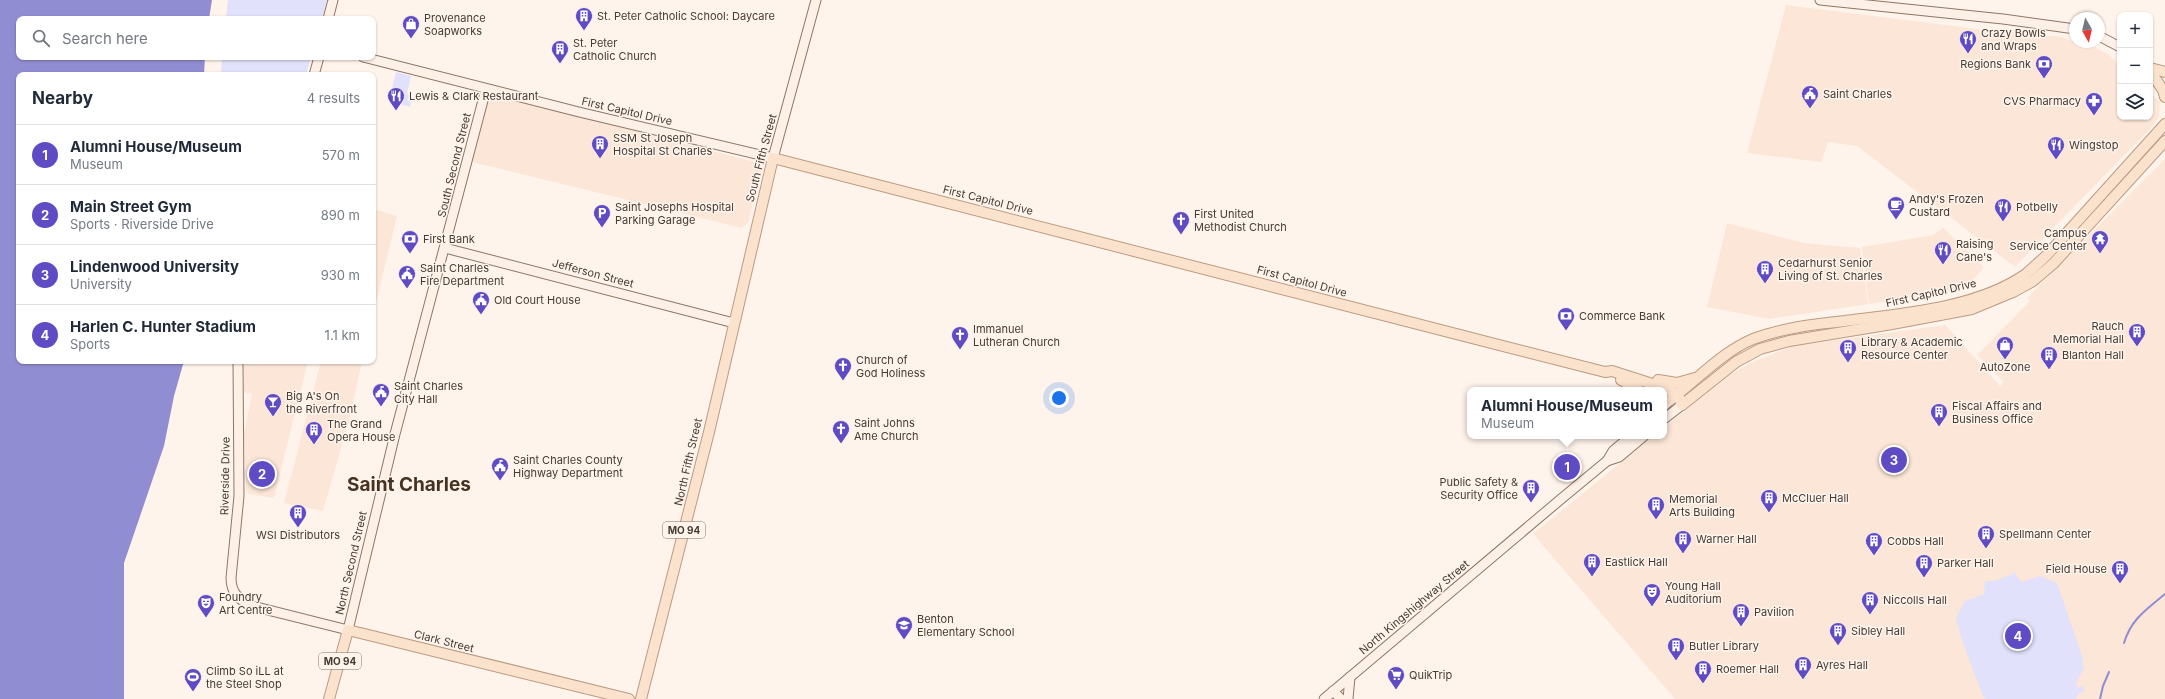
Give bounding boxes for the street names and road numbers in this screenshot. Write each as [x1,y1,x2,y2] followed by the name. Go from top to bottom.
[580,94,674,128] street label: First Capitol Drive
[434,111,474,219] street label: South Second Street
[743,112,780,203] street label: South Fifth Street
[941,182,1035,218] street label: First Capitol Drive
[551,255,636,291] street label: Jefferson Street
[1255,262,1349,300] street label: First Capitol Drive
[1884,276,1978,310] street label: First Capitol Drive
[671,416,705,507] street label: North Fifth Street
[217,437,233,515] street label: Riverside Drive
[332,509,370,616] street label: North Second Street
[663,522,705,538] road number: MO 94
[1356,557,1472,657] street label: North Kingshighway Street
[413,627,476,655] street label: Clark Street
[319,653,361,669] road number: MO 94

